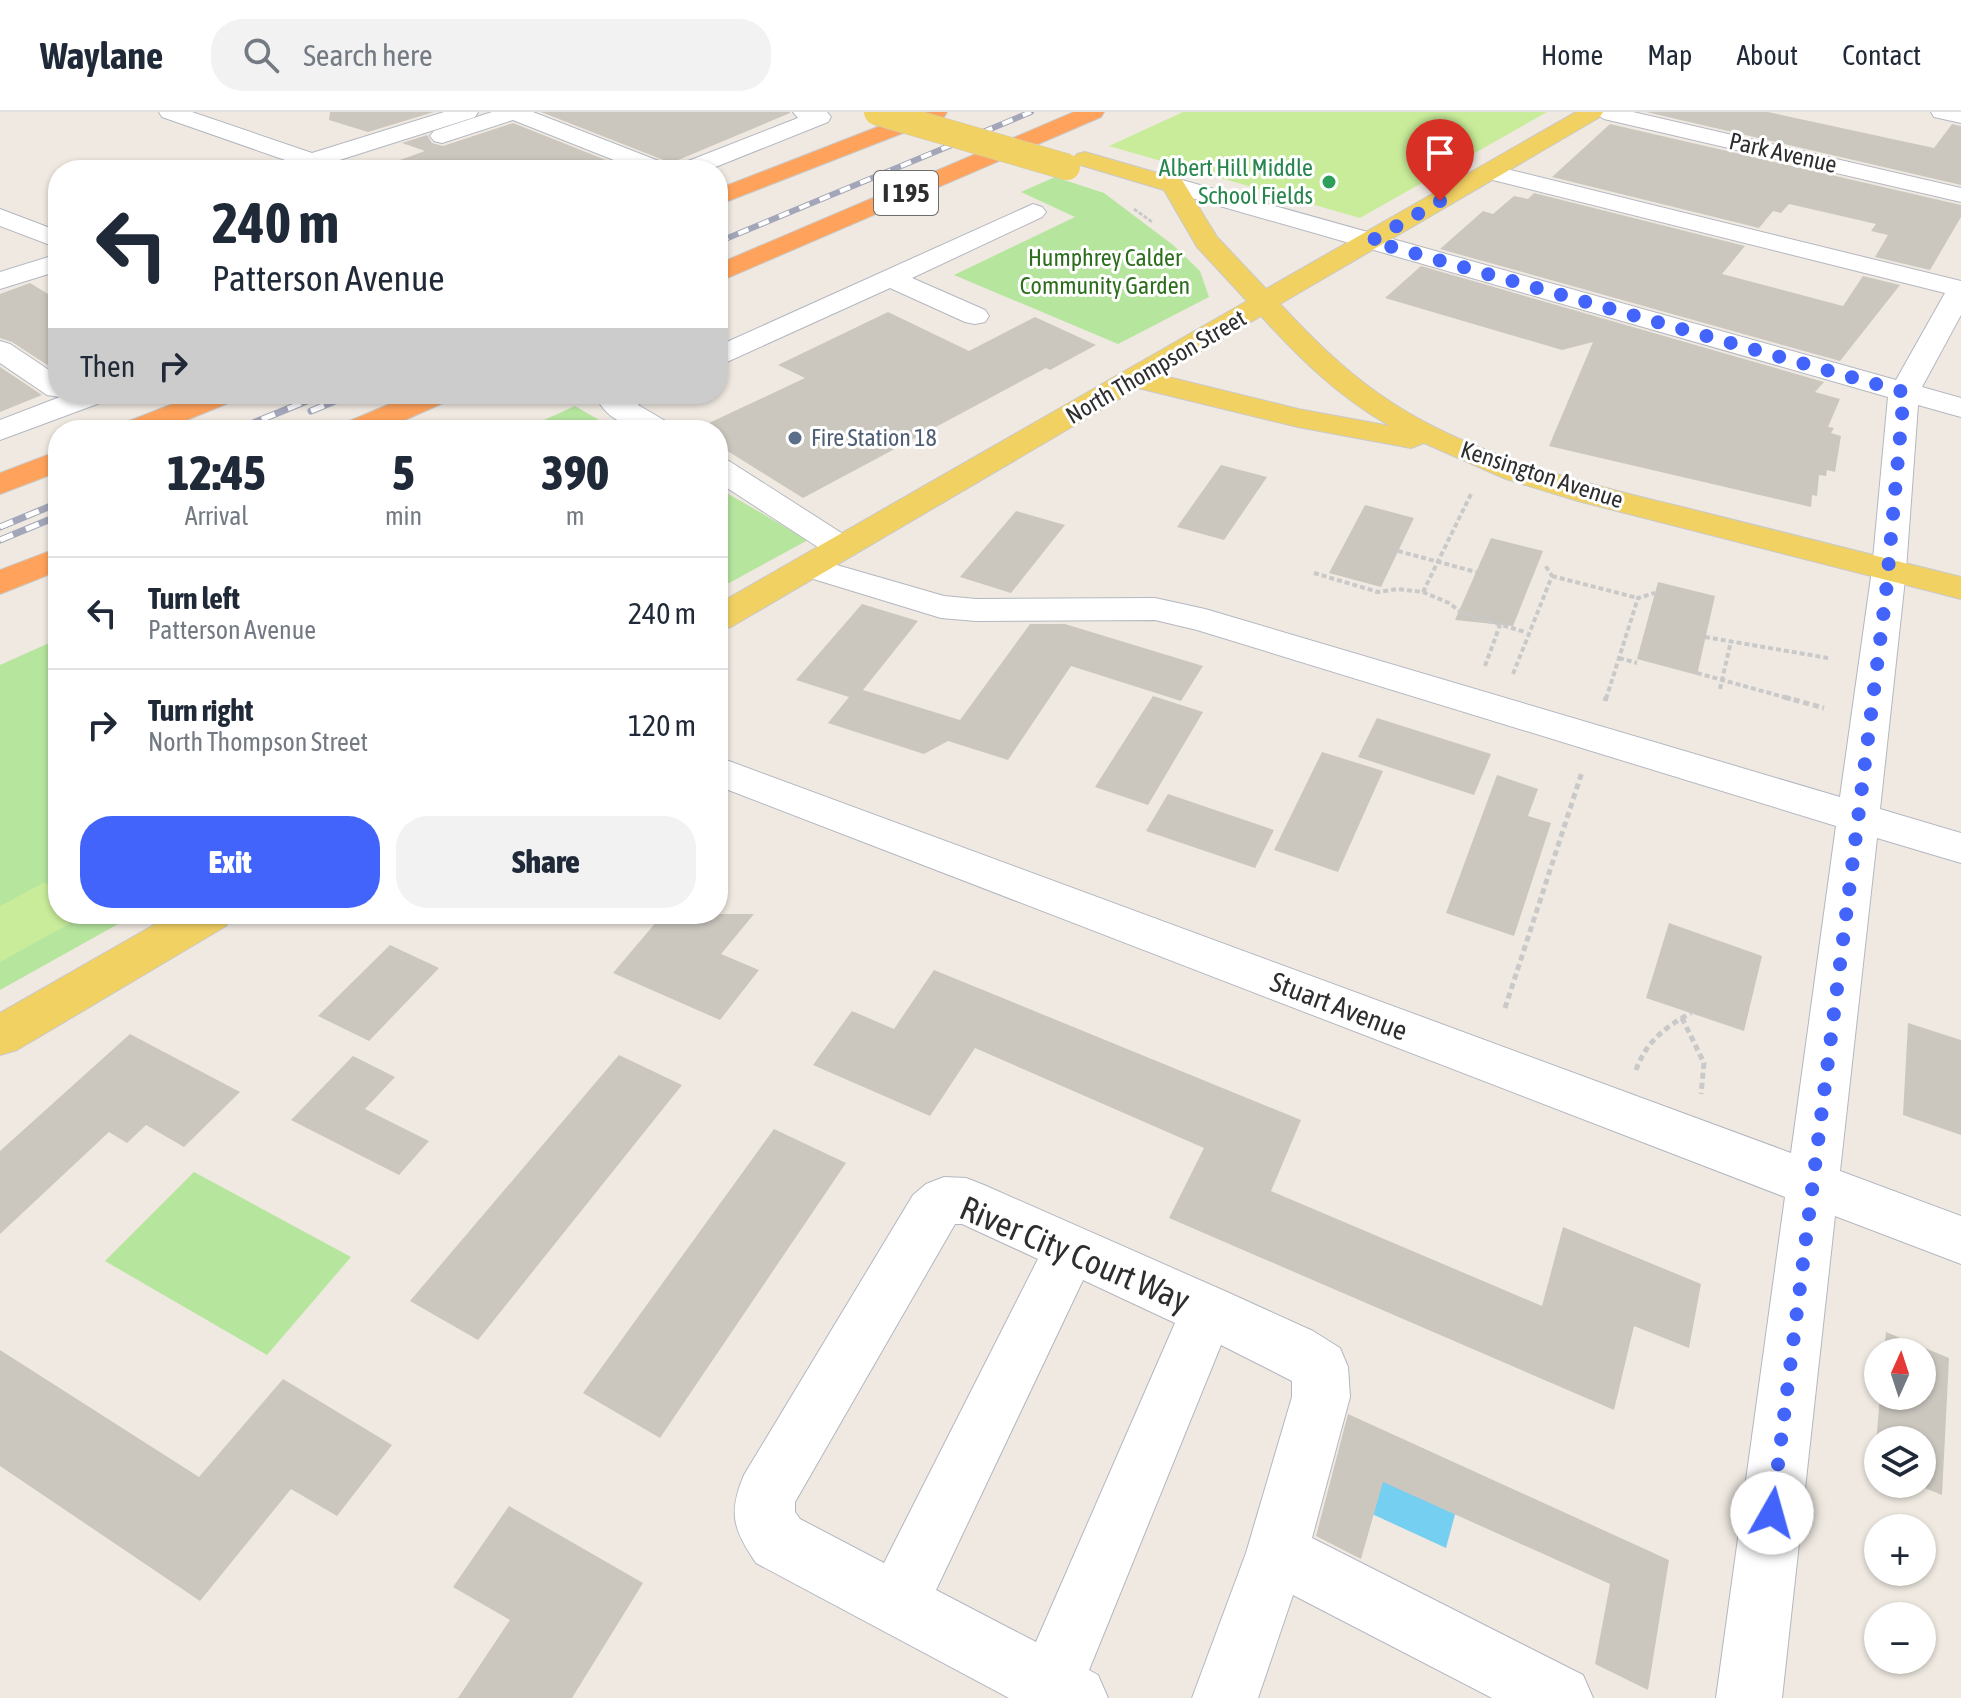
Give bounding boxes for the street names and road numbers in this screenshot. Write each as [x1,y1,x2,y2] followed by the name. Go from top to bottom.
[1727,127,1840,178] street label: Park Avenue
[874,171,938,215] road number: I 195
[1061,304,1251,429] street label: North Thompson Street
[1458,436,1627,513] street label: Kensington Avenue
[1266,965,1412,1047] street label: Stuart Avenue
[955,1188,1196,1319] street label: River City Court Way

